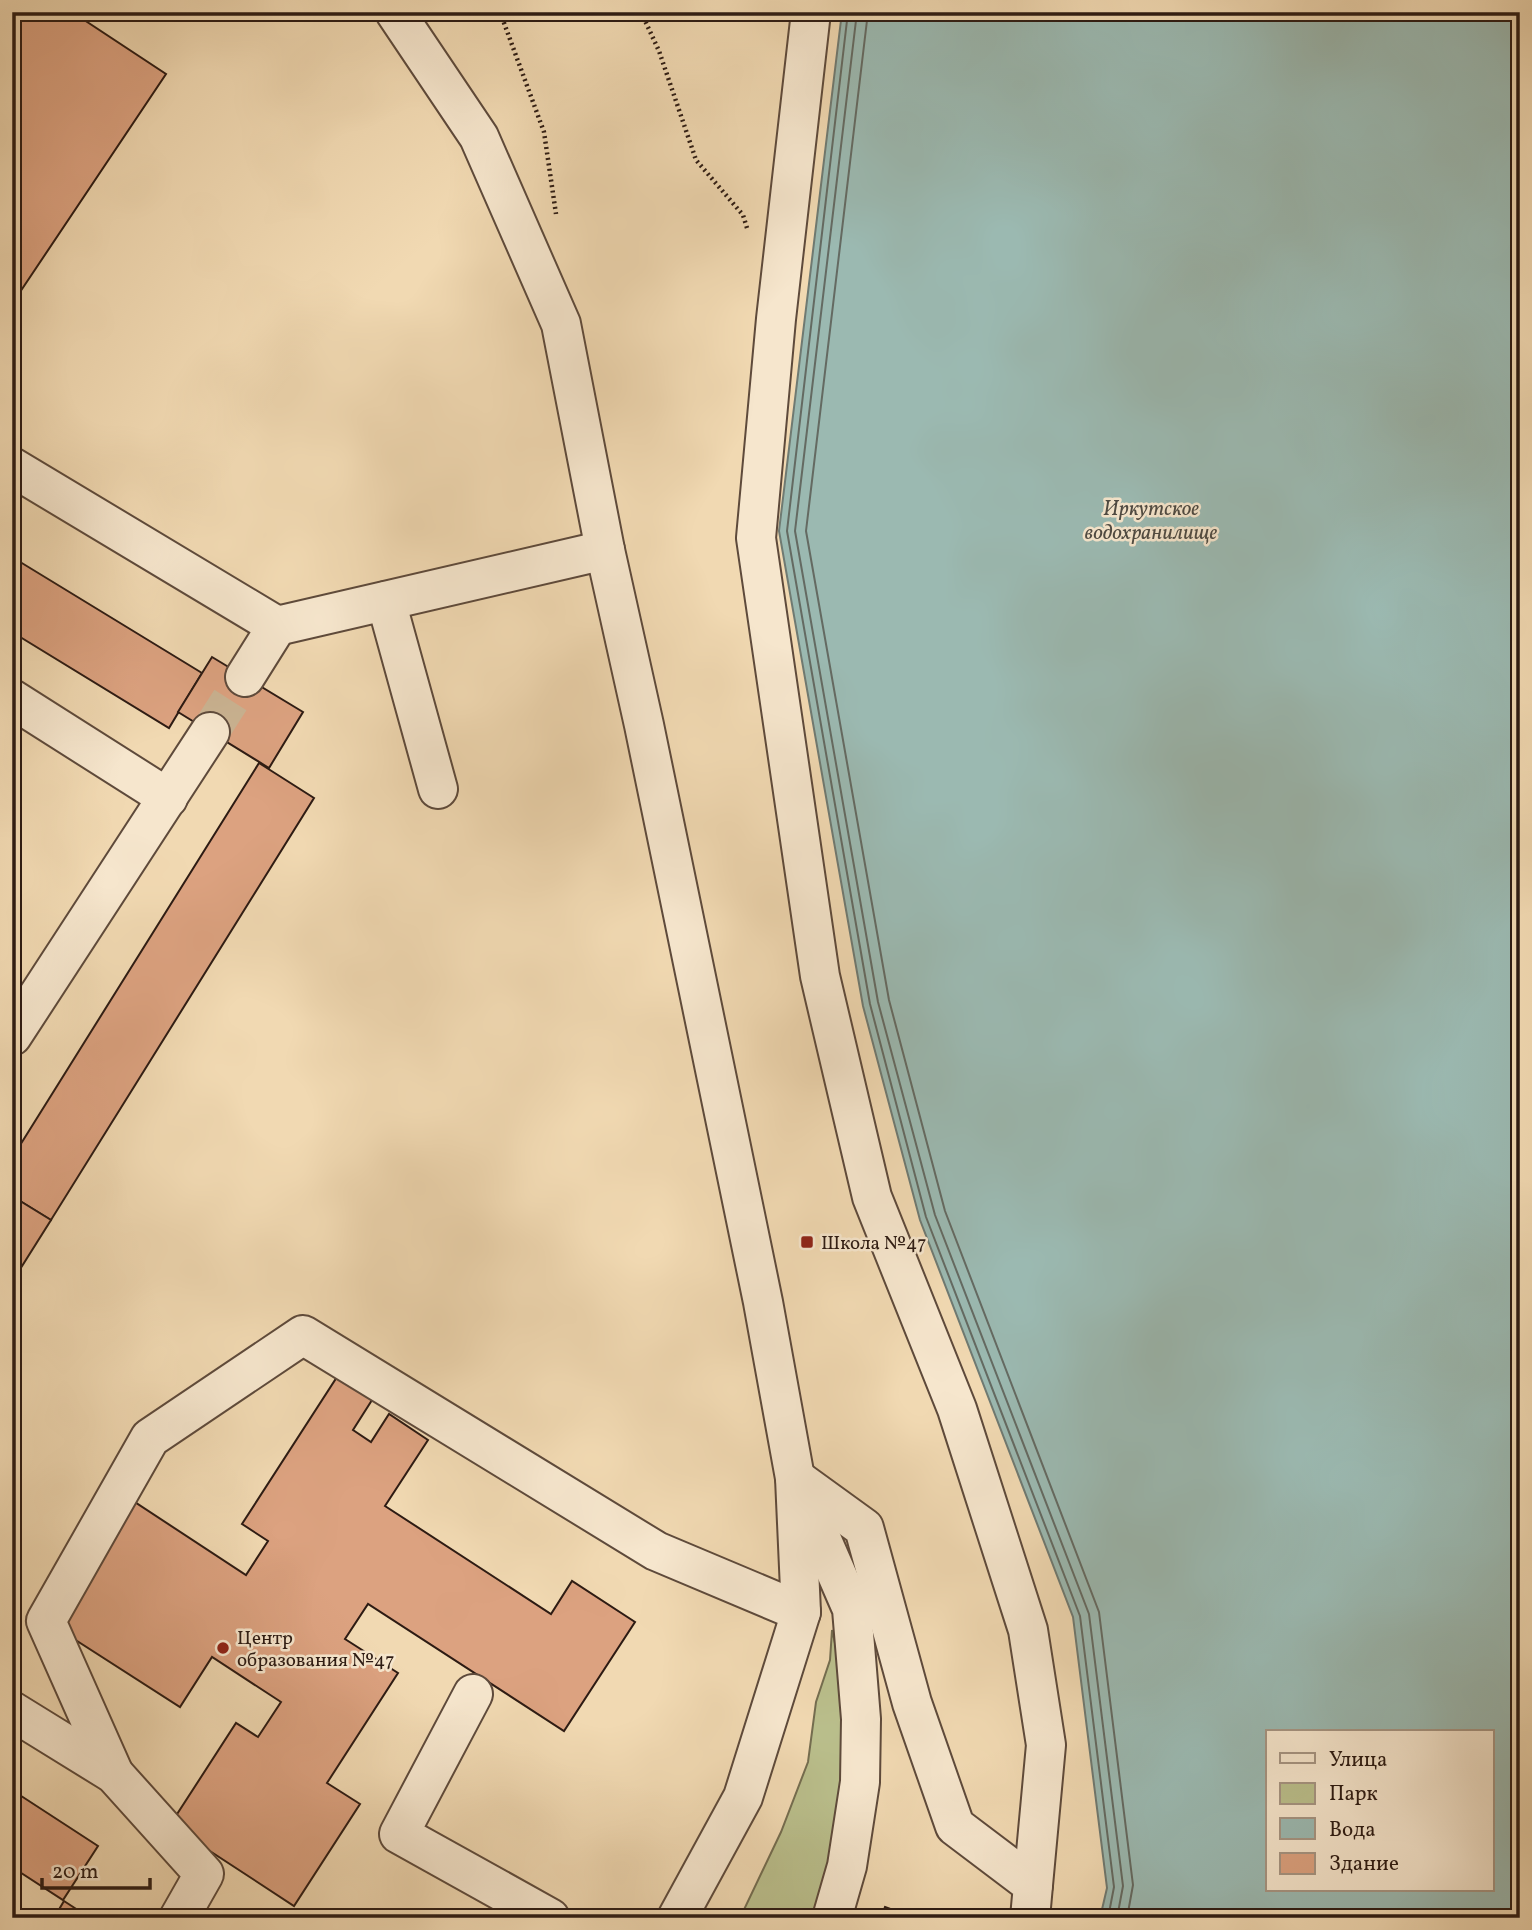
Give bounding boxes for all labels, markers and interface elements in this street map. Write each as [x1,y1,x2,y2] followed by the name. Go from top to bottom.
[1085,495,1218,548] water label: Иркутское водохранилище
[821,1231,927,1257] place label: Школа №47
[799,1234,815,1250] marker: Школа №47
[237,1626,395,1674] place label: Центр образования №47
[215,1640,231,1656] marker: Центр образования №47
[1266,1730,1494,1892] legend
[1329,1746,1387,1775] text: Улица
[1329,1780,1378,1809] text: Парк
[1329,1816,1376,1845] text: Вода
[42,1846,150,1890] scale bar
[1329,1850,1399,1879] text: Здание
[52,1858,98,1887] text: 20 m

